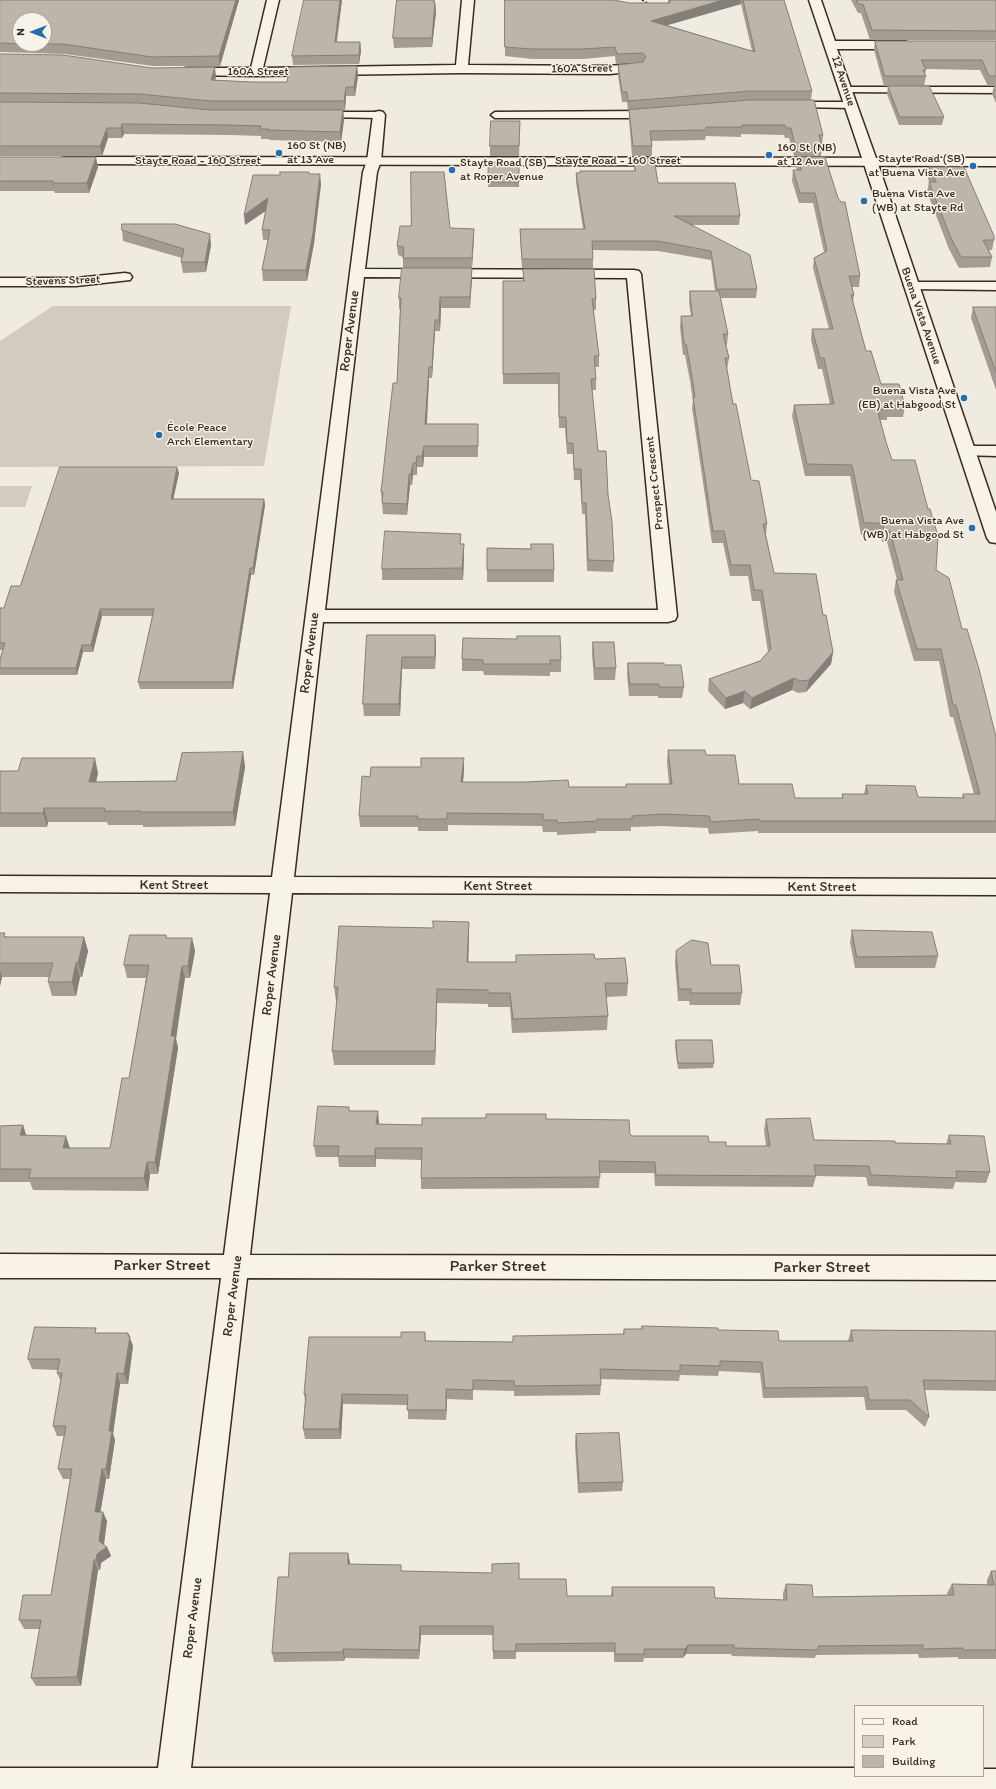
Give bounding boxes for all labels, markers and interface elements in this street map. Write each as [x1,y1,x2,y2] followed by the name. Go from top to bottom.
[12,12,52,52] north arrow
[14,28,27,36] text: N
[828,54,858,108] street label: 12 Avenue
[551,61,613,77] street label: 160A Street
[227,65,289,79] street label: 160A Street
[287,139,346,167] place label: 160 St (NB) at 13 Ave
[777,141,836,169] place label: 160 St (NB) at 12 Ave
[274,148,284,158] marker: 160 St (NB) at 13 Ave
[764,150,774,160] marker: 160 St (NB) at 12 Ave
[868,152,965,180] place label: Stayte Road (SB) at Buena Vista Ave
[135,154,261,168] street label: Stayte Road - 160 Street
[555,154,681,168] street label: Stayte Road - 160 Street
[460,156,547,184] place label: Stayte Road (SB) at Roper Avenue
[968,161,978,171] marker: Stayte Road (SB) at Buena Vista Ave
[447,165,457,175] marker: Stayte Road (SB) at Roper Avenue
[872,187,964,215] place label: Buena Vista Ave (WB) at Stayte Rd
[859,196,869,206] marker: Buena Vista Ave (WB) at Stayte Rd
[898,265,944,367] street label: Buena Vista Avenue
[25,272,101,290] street label: Stevens Street
[337,289,363,373] street label: Roper Avenue
[858,384,956,412] place label: Buena Vista Ave (EB) at Habgood St
[959,393,969,403] marker: Buena Vista Ave (EB) at Habgood St
[167,421,253,449] place label: École Peace Arch Elementary
[154,430,164,440] marker: École Peace Arch Elementary
[643,436,667,530] street label: Prospect Crescent
[863,514,964,542] place label: Buena Vista Ave (WB) at Habgood St
[967,523,977,533] marker: Buena Vista Ave (WB) at Habgood St
[297,611,323,695] street label: Roper Avenue
[140,877,208,893] street label: Kent Street
[464,878,532,894] street label: Kent Street
[788,879,856,895] street label: Kent Street
[259,933,285,1017] street label: Roper Avenue
[220,1254,246,1338] street label: Roper Avenue
[113,1256,211,1276] street label: Parker Street
[449,1257,547,1277] street label: Parker Street
[773,1258,871,1278] street label: Parker Street
[180,1576,206,1660] street label: Roper Avenue
[854,1705,984,1777] legend
[892,1714,918,1728] text: Road
[892,1734,916,1748] text: Park
[892,1754,935,1768] text: Building

